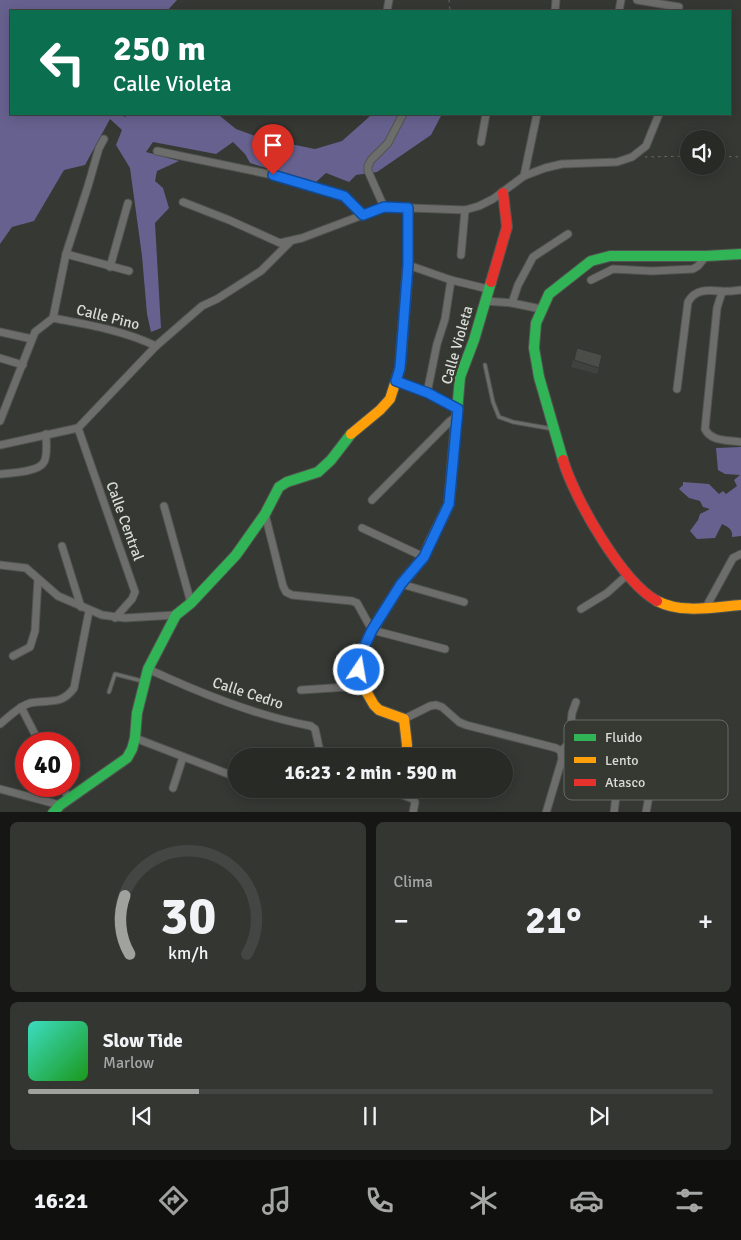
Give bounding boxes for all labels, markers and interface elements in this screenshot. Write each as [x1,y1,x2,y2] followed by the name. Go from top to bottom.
[113,27,206,70] text: 250 m
[30,30,95,95] icon: left
[113,70,232,97] text: Calle Violeta
[252,124,294,175] pin
[680,130,725,175] map controls
[680,130,725,175] button: sound
[259,131,287,159] icon: arrive
[75,300,142,334] street label: Calle Pino
[437,304,477,386] street label: Calle Violeta
[102,479,148,563] street label: Calle Central
[332,643,384,695] position arrow
[210,673,286,713] street label: Calle Cedro
[564,720,728,800] legend
[605,729,642,746] text: Fluido
[15,732,80,797] speed limit sign: 40
[605,752,639,769] text: Lento
[284,761,457,785] text: 16:23 · 2 min · 590 m
[605,774,645,791] text: Atasco
[394,872,433,892] text: Clima
[160,884,216,948] text: 30
[525,897,581,944] text: 21°
[394,904,409,938] text: −
[698,904,713,938] text: +
[168,942,208,964] text: km/h
[103,1029,183,1053] text: Slow Tide
[103,1053,154,1073] text: Marlow
[128,1102,156,1130] icon: previous
[356,1102,384,1130] icon: pause
[585,1102,613,1130] icon: next
[156,1183,191,1218] icon: directions
[259,1183,294,1218] icon: music
[362,1183,397,1218] icon: phone
[466,1183,501,1218] icon: climate
[569,1183,604,1218] icon: car
[672,1183,707,1218] icon: filters
[34,1187,88,1214] text: 16:21

